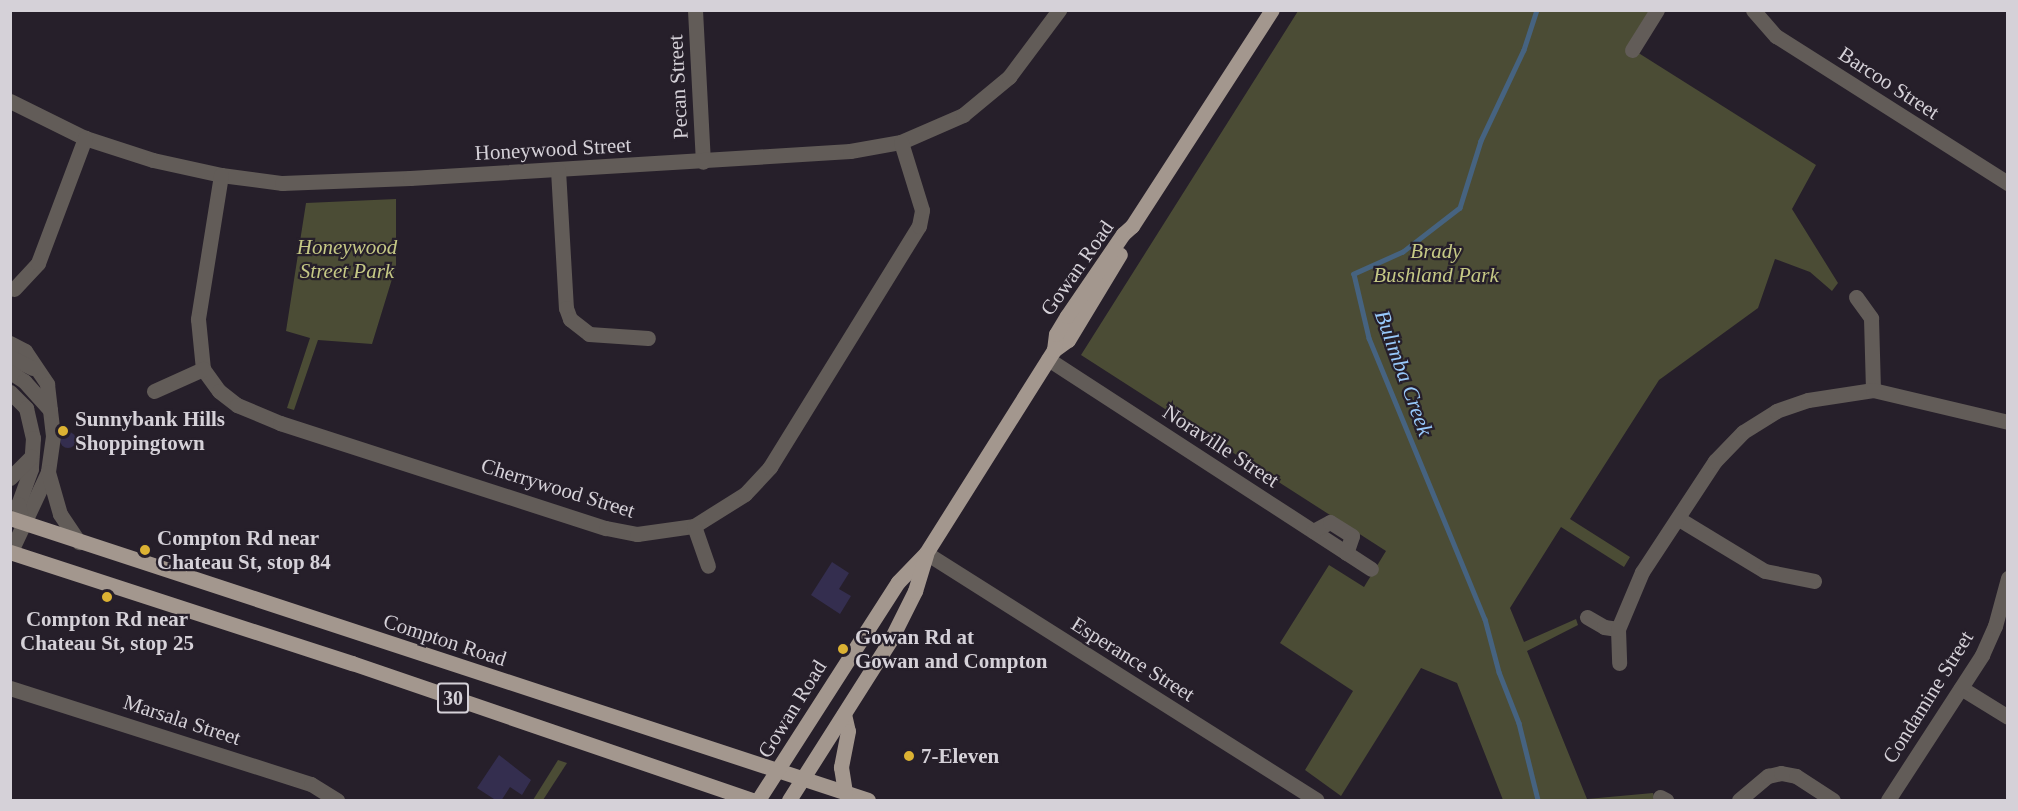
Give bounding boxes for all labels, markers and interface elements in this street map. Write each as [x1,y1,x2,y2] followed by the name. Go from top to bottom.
[663,34,693,140] street label: Pecan Street
[1834,41,1944,125] street label: Barcoo Street
[474,132,632,166] street label: Honeywood Street
[1035,216,1119,320] street label: Gowan Road
[297,234,397,284] park label: Honeywood Street Park
[1373,238,1499,288] park label: Brady Bushland Park
[1369,307,1439,439] water label: Bulimba Creek
[1158,399,1284,493] street label: Noraville Street
[75,406,225,456] place label: Sunnybank Hills Shoppingtown
[56,424,70,438] marker: Sunnybank Hills Shoppingtown
[478,453,638,523] street label: Cherrywood Street
[157,525,331,575] place label: Compton Rd near Chateau St, stop 84
[138,543,152,557] marker: Compton Rd near Chateau St, stop 84
[100,590,114,604] marker: Compton Rd near Chateau St, stop 25
[20,606,194,656] place label: Compton Rd near Chateau St, stop 25
[380,608,510,672] street label: Compton Road
[1067,611,1199,707] street label: Esperance Street
[855,624,1048,674] place label: Gowan Rd at Gowan and Compton
[1877,626,1979,768] street label: Condamine Street
[836,642,850,656] marker: Gowan Rd at Gowan and Compton
[752,656,832,762] street label: Gowan Road
[436,681,470,715] road number: 30
[120,689,244,751] street label: Marsala Street
[921,743,999,769] place label: 7-Eleven
[902,749,916,763] marker: 7-Eleven

